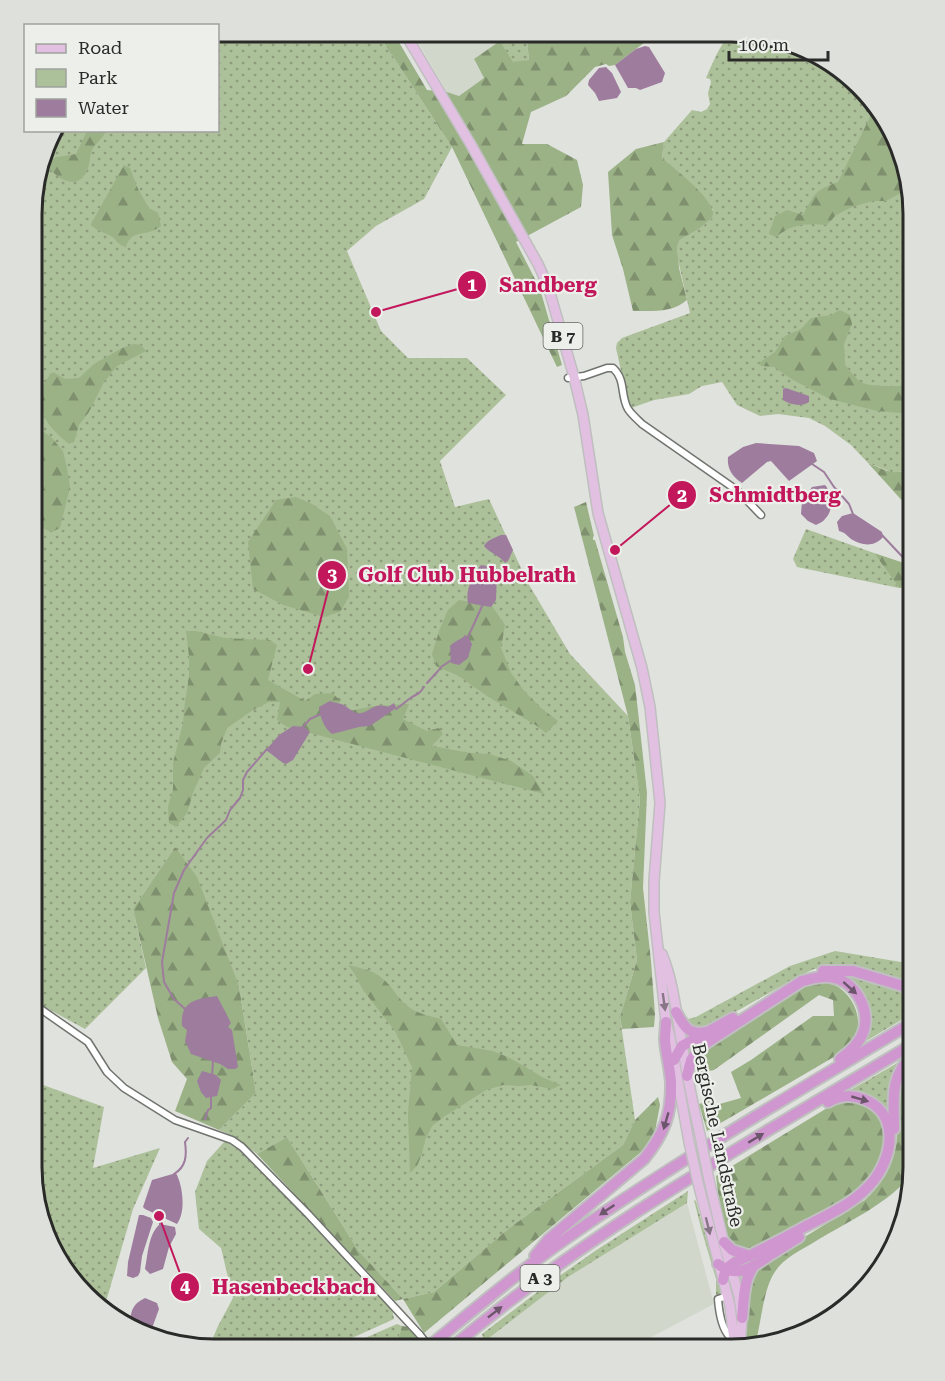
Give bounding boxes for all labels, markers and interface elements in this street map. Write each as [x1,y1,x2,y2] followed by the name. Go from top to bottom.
[24,24,219,132] legend
[729,24,828,62] scale bar
[738,34,789,55] text: 100 m
[78,37,123,58] text: Road
[78,67,118,88] text: Park
[78,97,129,118] text: Water
[457,266,609,304] callout: Sandberg
[499,273,597,297] text: Sandberg
[467,274,477,295] text: 1
[544,323,582,349] road number: B 7
[667,476,853,514] callout: Schmidtberg
[709,483,841,507] text: Schmidtberg
[677,485,687,506] text: 2
[317,556,588,594] callout: Golf Club Hubbelrath
[358,563,576,587] text: Golf Club Hubbelrath
[327,564,337,585] text: 3
[842,981,857,995] one-way arrow
[659,993,668,1012] one-way arrow
[688,1041,748,1229] street label: Bergische Landstraße
[851,1095,869,1104] one-way arrow
[660,1112,670,1131] one-way arrow
[748,1133,764,1144] one-way arrow
[599,1205,615,1216] one-way arrow
[704,1216,714,1235] one-way arrow
[520,1265,560,1291] road number: A 3
[170,1268,388,1306] callout: Hasenbeckbach
[212,1275,377,1299] text: Hasenbeckbach
[180,1276,190,1297] text: 4
[488,1306,503,1318] one-way arrow

